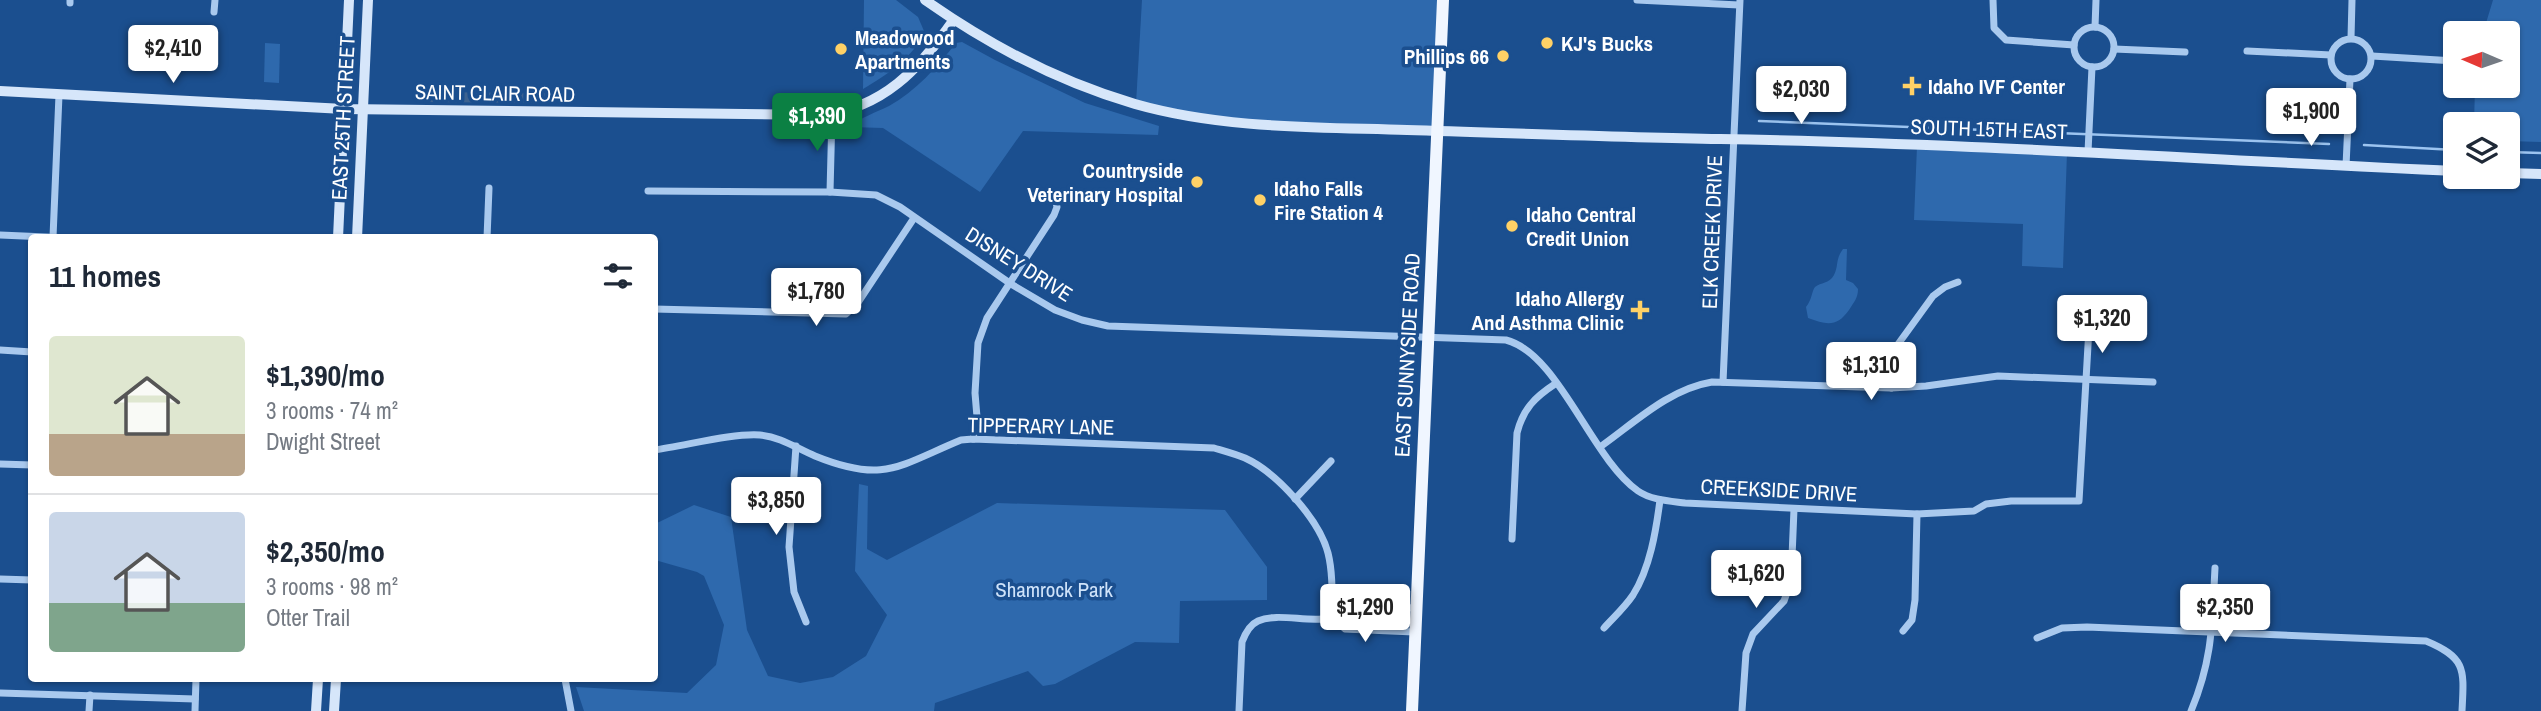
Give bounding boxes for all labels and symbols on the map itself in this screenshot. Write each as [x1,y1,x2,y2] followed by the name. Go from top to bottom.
[2443,21,2520,98] north arrow
[855,23,955,76] place label: Meadowood Apartments
[116,25,230,85] pin: $2,410
[1561,29,1653,58] place label: KJ's Bucks
[324,35,362,201] street label: EAST 25TH STREET
[1539,35,1555,51] marker: KJ's Bucks
[833,41,849,57] marker: Meadowood Apartments
[1404,42,1489,71] place label: Phillips 66
[1495,48,1511,64] marker: Phillips 66
[1744,66,1858,126] pin: $2,030
[1928,72,2065,101] place label: Idaho IVF Center
[1902,76,1922,96] marker: Idaho IVF Center
[415,77,575,109] street label: SAINT CLAIR ROAD
[2254,88,2368,148] pin: $1,900
[760,94,874,153] pin: $1,390
[1910,112,2068,146] street label: SOUTH 15TH EAST
[1695,155,1729,309] street label: ELK CREEK DRIVE
[1027,156,1183,209] place label: Countryside Veterinary Hospital
[1189,174,1205,190] marker: Countryside Veterinary Hospital
[1274,174,1384,227] place label: Idaho Falls Fire Station 4
[1252,192,1268,208] marker: Idaho Falls Fire Station 4
[1526,200,1636,253] place label: Idaho Central Credit Union
[1504,218,1520,234] marker: Idaho Central Credit Union
[960,220,1078,308] street label: DISNEY DRIVE
[1387,252,1427,458] street label: EAST SUNNYSIDE ROAD
[759,268,873,328] pin: $1,780
[1472,284,1624,337] place label: Idaho Allergy And Asthma Clinic
[2045,296,2159,355] pin: $1,320
[1630,300,1650,320] marker: Idaho Allergy And Asthma Clinic
[1814,342,1928,402] pin: $1,310
[967,410,1115,442] street label: TIPPERARY LANE
[1700,471,1858,509] street label: CREEKSIDE DRIVE
[719,477,833,537] pin: $3,850
[1699,550,1813,610] pin: $1,620
[995,575,1113,604] park label: Shamrock Park
[1308,584,1422,644] pin: $1,290
[2168,584,2282,644] pin: $2,350

